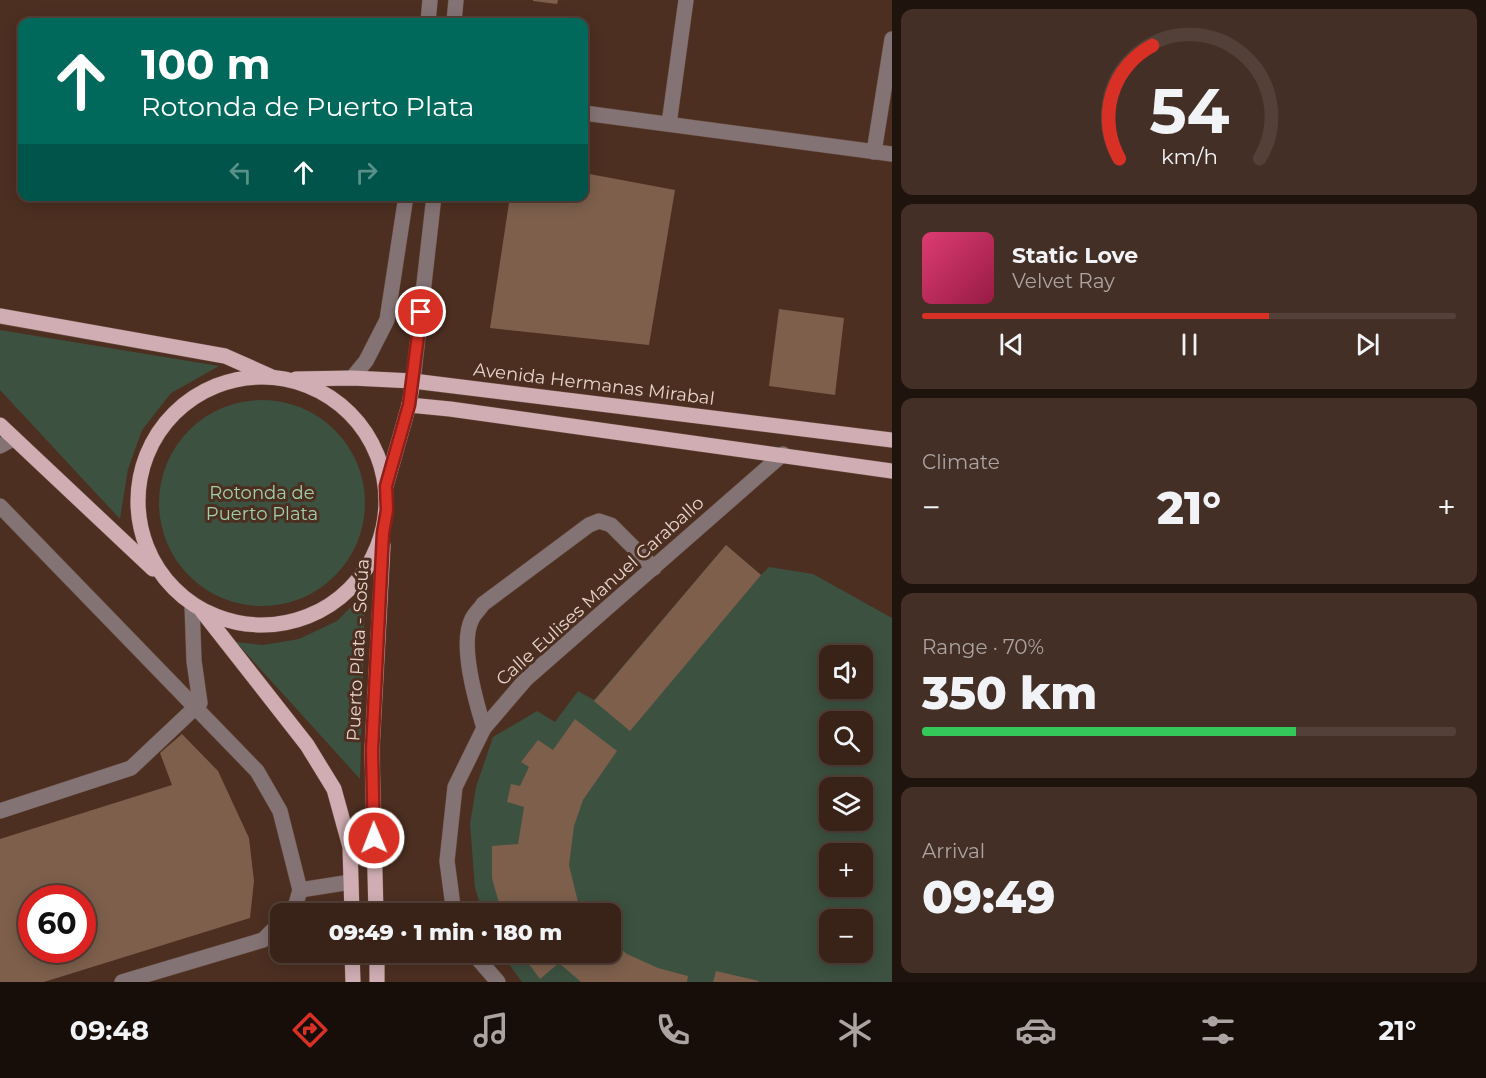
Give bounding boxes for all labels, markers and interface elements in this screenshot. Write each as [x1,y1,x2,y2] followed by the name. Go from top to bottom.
[141,38,270,90] text: 100 m
[42,42,120,120] icon: ahead
[1149,73,1229,149] text: 54
[141,90,475,123] text: Rotonda de Puerto Plata
[1160,143,1218,169] text: km/h
[224,156,257,189] icon: left
[287,156,320,189] icon: ahead
[350,156,383,189] icon: right
[1012,242,1138,269] text: Static Love
[1012,269,1115,293] text: Velvet Ray
[395,286,446,337] pin
[404,295,437,328] icon: arrive
[995,328,1028,361] icon: previous
[1173,328,1206,361] icon: pause
[1351,328,1384,361] icon: next
[472,358,716,410] street label: Avenida Hermanas Mirabal
[922,450,1000,474] text: Climate
[1157,480,1221,535] text: 21°
[206,482,318,525] park label: Rotonda de Puerto Plata
[922,487,941,527] text: −
[1437,487,1456,527] text: +
[492,492,708,690] street label: Calle Eulises Manuel Caraballo
[342,558,374,742] street label: Puerto Plata - Sosúa
[922,635,1044,659] text: Range · 70%
[819,645,873,963] map controls
[819,645,873,699] button: sound
[922,665,1097,720] text: 350 km
[819,711,873,765] button: search
[819,777,873,831] button: layers
[342,806,406,870] position arrow
[922,839,985,863] text: Arrival
[819,843,873,897] button: +
[922,869,1055,924] text: 09:49
[18,885,96,963] speed limit sign: 60
[819,909,873,963] button: −
[329,919,562,946] text: 09:49 · 1 min · 180 m
[289,1009,331,1051] icon: directions
[470,1009,512,1051] icon: music
[652,1009,694,1051] icon: phone
[834,1009,876,1051] icon: climate
[1015,1009,1057,1051] icon: car
[1197,1009,1239,1051] icon: filters
[70,1014,149,1047] text: 09:48
[1378,1014,1416,1047] text: 21°

